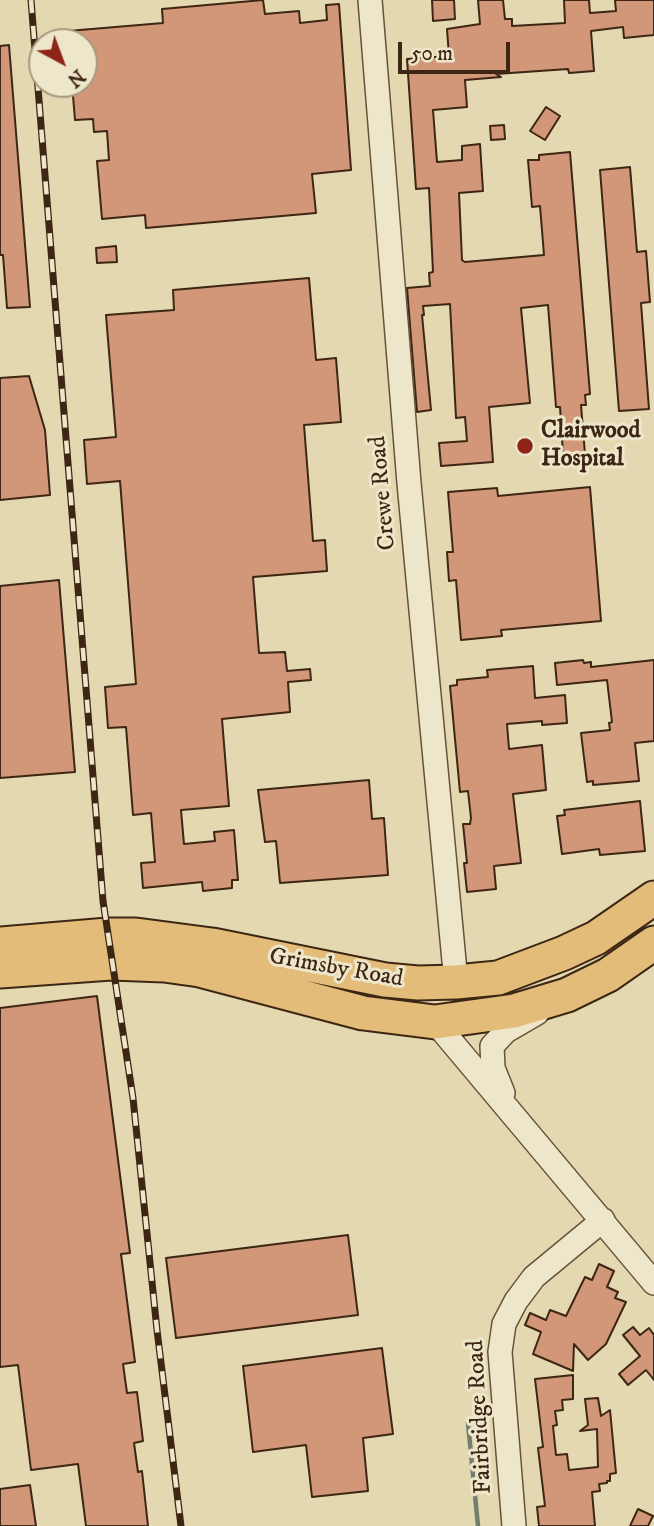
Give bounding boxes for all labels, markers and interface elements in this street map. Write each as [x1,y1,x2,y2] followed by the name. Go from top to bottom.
[28,28,98,98] north arrow
[402,28,514,72] scale bar
[411,41,453,67] text: 50 m
[62,64,89,92] text: N
[541,418,640,474] place label: Clairwood Hospital
[365,435,403,551] street label: Crewe Road
[515,436,535,456] marker: Clairwood Hospital
[267,943,405,995] street label: Grimsby Road
[463,1339,499,1495] street label: Fairbridge Road

